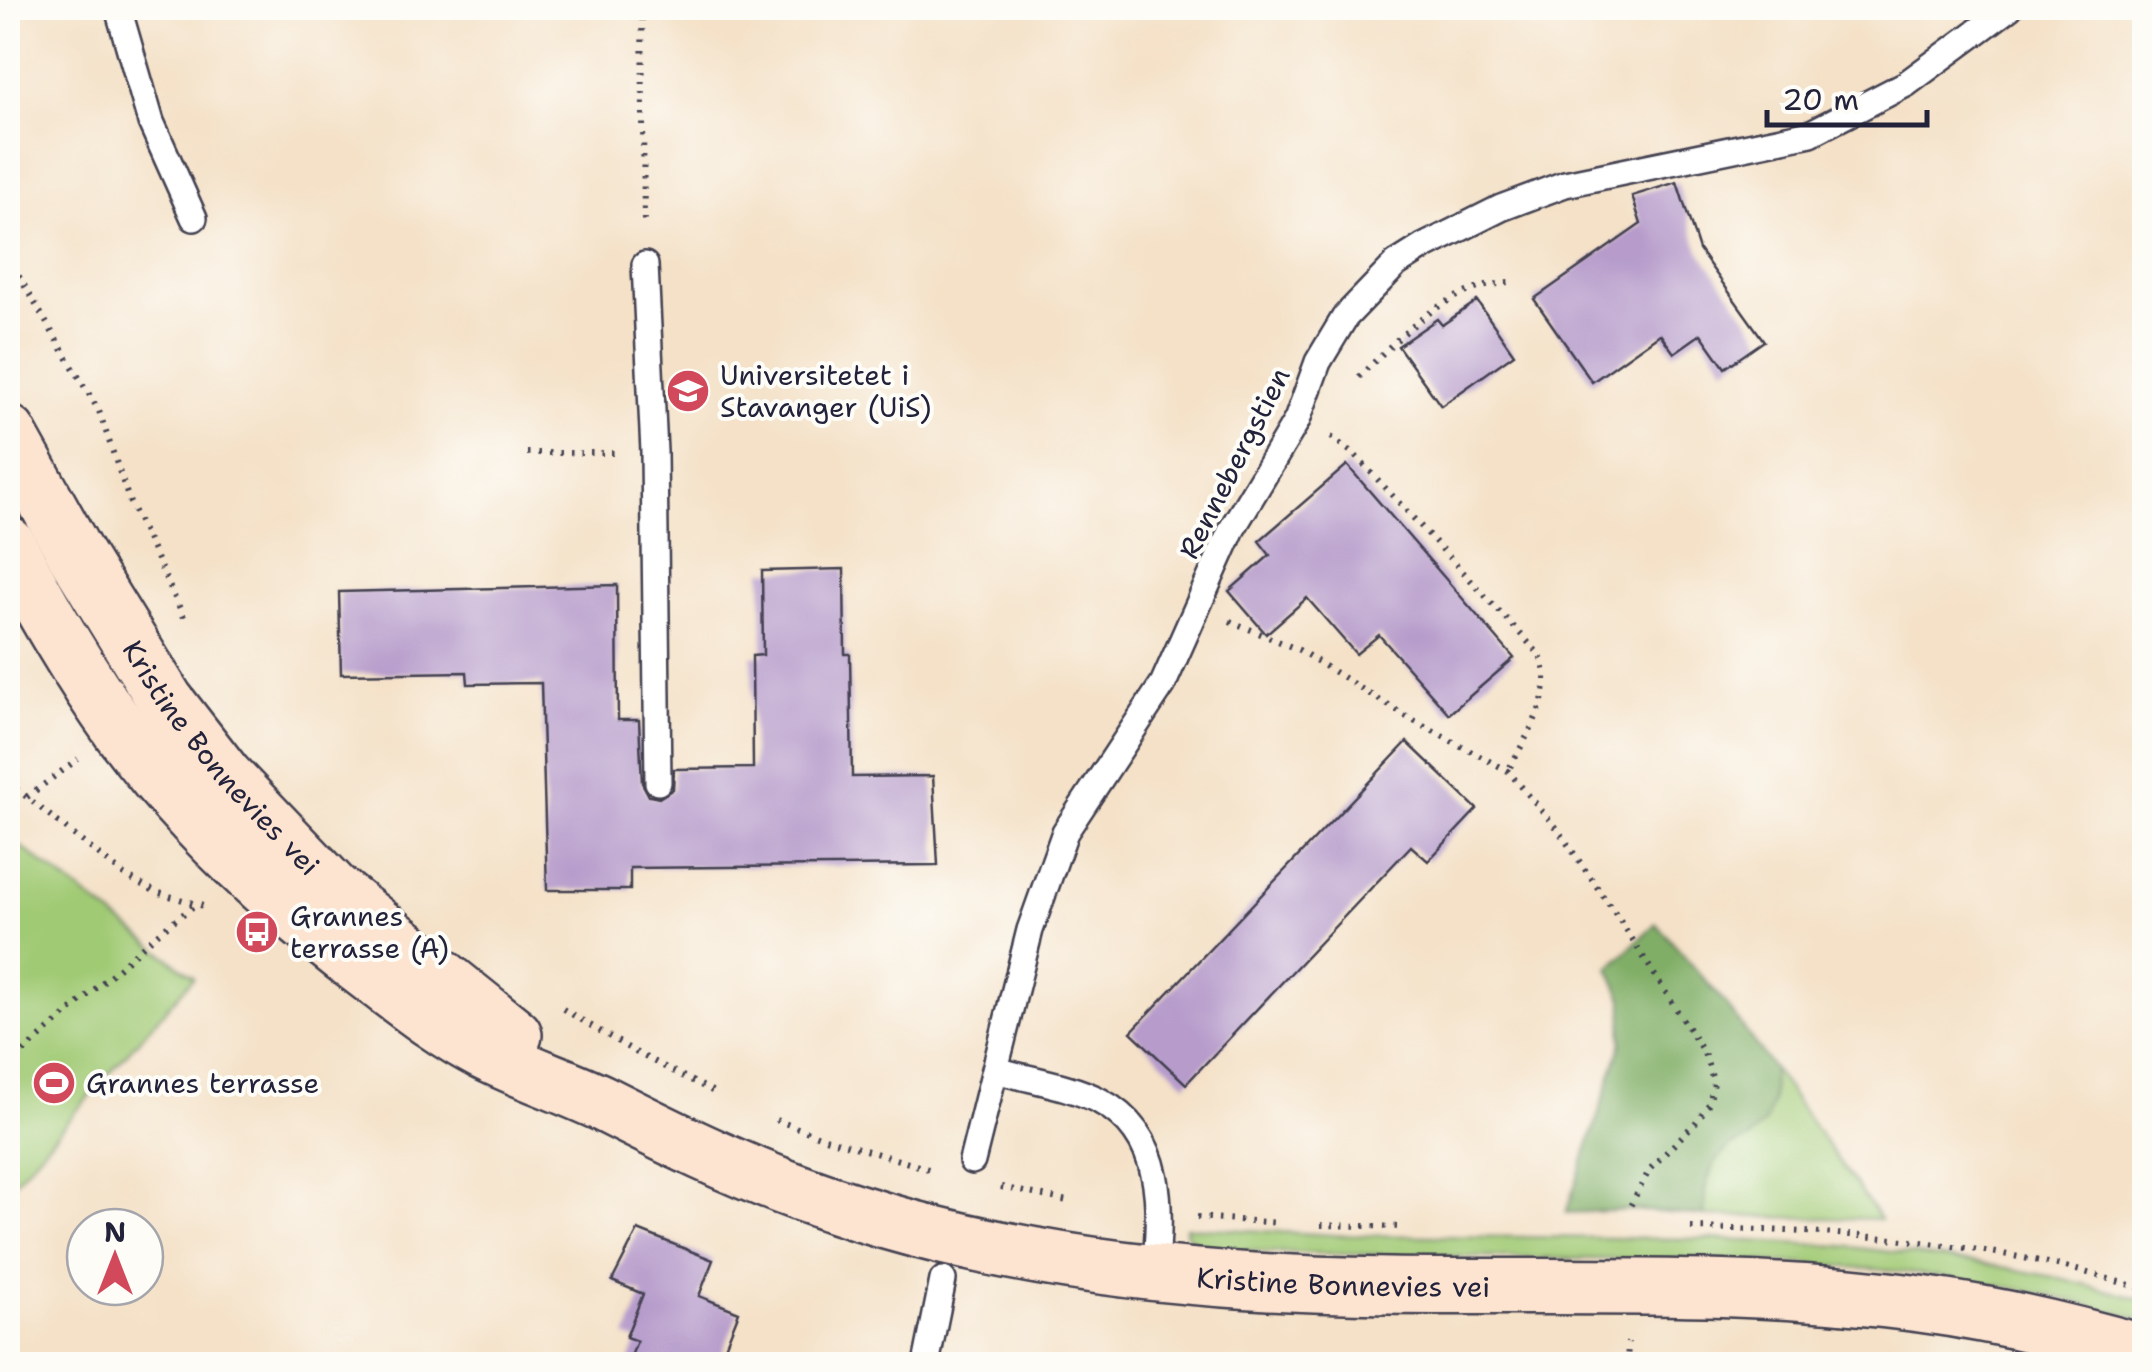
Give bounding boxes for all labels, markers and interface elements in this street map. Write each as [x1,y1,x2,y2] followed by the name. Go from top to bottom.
[1767,65,1927,127] scale bar
[1782,79,1859,120] text: 20 m
[720,356,931,426] place label: Universitetet i Stavanger (UiS)
[1169,361,1299,565] street label: Rennebergstien
[665,368,711,414] school or university icon: Universitetet i Stavanger (UiS)
[114,633,328,884] street label: Kristine Bonnevies vei
[290,897,449,967] place label: Grannes terrasse (A)
[234,909,280,955] bus stop icon: Grannes terrasse (A)
[31,1060,77,1106] sports icon: Grannes terrasse
[86,1064,319,1102] place label: Grannes terrasse
[65,1207,165,1307] north arrow
[104,1213,126,1251] text: N
[1195,1258,1490,1306] street label: Kristine Bonnevies vei

